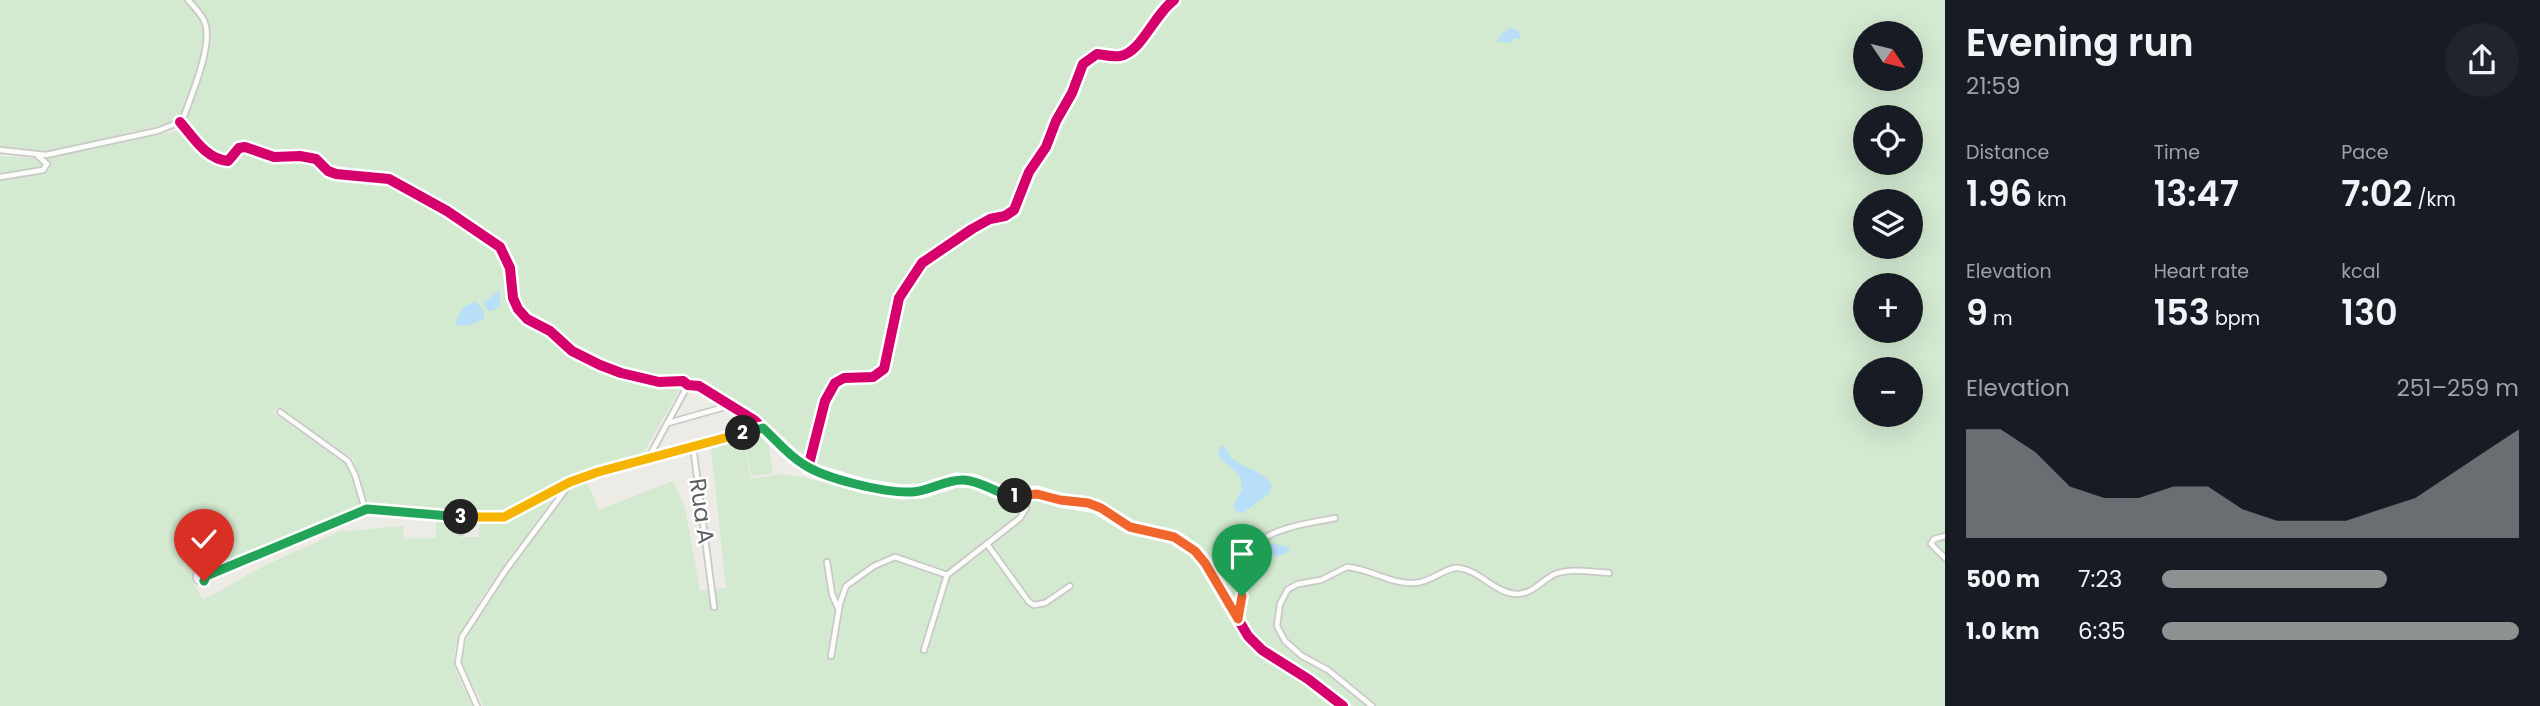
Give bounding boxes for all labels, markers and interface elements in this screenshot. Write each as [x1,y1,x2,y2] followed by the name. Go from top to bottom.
[1966,16,2194,69] text: Evening run
[1853,21,1923,91] north arrow
[1853,21,1923,427] map controls
[2445,23,2519,97] button: share
[1966,70,2020,102] text: 21:59
[1853,105,1923,175] button: locate
[1966,139,2049,166] text: Distance
[2154,139,2200,166] text: Time
[2341,139,2389,166] text: Pace
[1966,169,2032,218] text: 1.96
[2154,169,2239,218] text: 13:47
[2341,169,2412,218] text: 7:02
[2032,186,2067,213] text: km
[2412,186,2456,213] text: /km
[1853,189,1923,259] button: layers
[1966,258,2052,285] text: Elevation
[2154,258,2249,285] text: Heart rate
[2341,258,2380,285] text: kcal
[1853,273,1923,343] button: +
[1966,288,1988,337] text: 9
[2154,288,2210,337] text: 153
[2341,288,2398,337] text: 130
[1988,305,2013,332] text: m
[2210,305,2260,332] text: bpm
[1853,357,1923,427] button: −
[1966,372,2070,404] text: Elevation
[2396,372,2519,404] text: 251–259 m
[726,416,760,450] pin: 2
[737,419,748,446] text: 2
[682,476,722,546] street label: Rua A
[998,478,1032,514] pin: 1
[1011,482,1018,509] text: 1
[444,500,478,534] pin: 3
[455,503,466,530] text: 3
[174,509,234,581] pin
[185,520,223,558] icon: check
[1212,524,1272,596] pin
[1223,535,1261,573] icon: arrive
[1966,563,2040,595] text: 500 m
[2078,563,2122,595] text: 7:23
[1966,615,2040,647] text: 1.0 km
[2078,615,2126,647] text: 6:35

